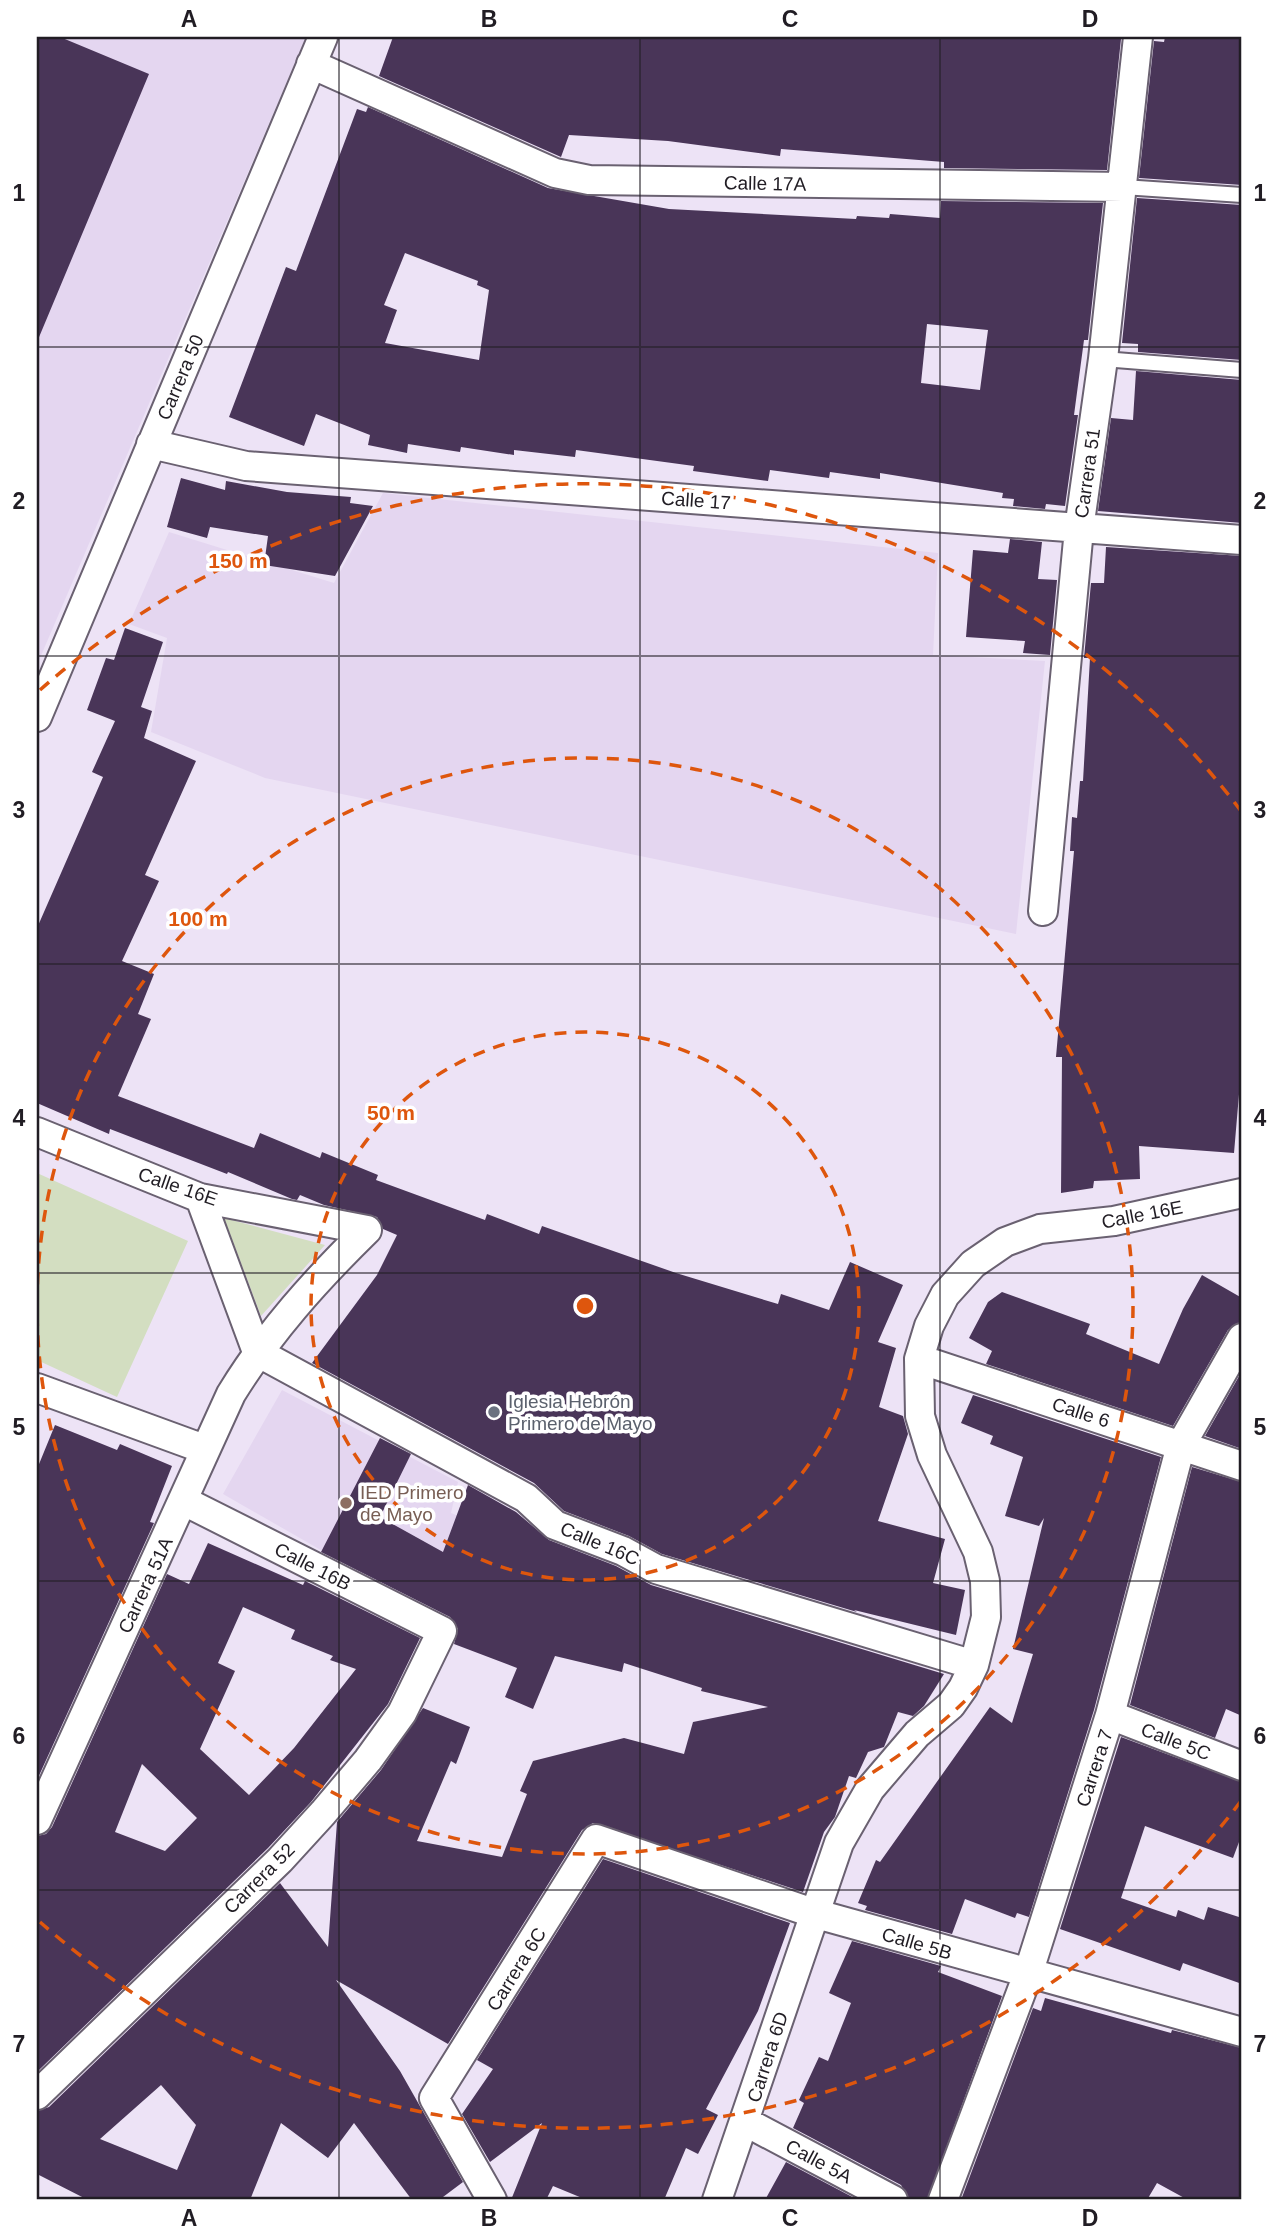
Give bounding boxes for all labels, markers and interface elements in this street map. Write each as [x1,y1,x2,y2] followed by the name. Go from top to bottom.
[181,6,197,32] text: A
[481,6,497,32] text: B
[782,6,798,32] text: C
[1082,6,1098,32] text: D
[724,172,807,195] street label: Calle 17A
[13,180,26,206] text: 1
[1254,180,1267,206] text: 1
[153,331,208,423] street label: Carrera 50
[1071,427,1104,520] street label: Carrera 51
[13,488,25,514] text: 2
[660,488,731,513] street label: Calle 17
[1254,488,1266,514] text: 2
[208,549,268,572] text: 150 m
[13,797,25,823] text: 3
[1254,797,1266,823] text: 3
[168,907,228,930] text: 100 m
[367,1101,415,1124] text: 50 m
[13,1105,26,1131] text: 4
[1254,1105,1267,1131] text: 4
[135,1163,220,1210] street label: Calle 16E
[1100,1196,1185,1233] street label: Calle 16E
[573,1294,597,1318] centre of rings
[508,1391,653,1434] place label: Iglesia Hebrón Primero de Mayo
[1049,1393,1112,1432] street label: Calle 6
[486,1404,502,1420] marker: Iglesia Hebrón Primero de Mayo
[13,1414,26,1440] text: 5
[1254,1414,1267,1440] text: 5
[360,1482,463,1525] place label: IED Primero de Mayo
[338,1495,354,1511] marker: IED Primero de Mayo
[557,1517,642,1569] street label: Calle 16C
[114,1534,177,1637] street label: Carrera 51A
[271,1538,354,1595] street label: Calle 16B
[1138,1719,1214,1764] street label: Calle 5C
[13,1723,25,1749] text: 6
[1254,1723,1266,1749] text: 6
[1072,1727,1117,1810] street label: Carrera 7
[220,1839,299,1918] street label: Carrera 52
[879,1923,954,1963] street label: Calle 5B
[483,1924,550,2015] street label: Carrera 6C
[743,2009,792,2105] street label: Carrera 6D
[13,2031,25,2057] text: 7
[1254,2031,1266,2057] text: 7
[782,2135,856,2188] street label: Calle 5A
[181,2205,197,2231] text: A
[481,2205,497,2231] text: B
[782,2205,798,2231] text: C
[1082,2205,1098,2231] text: D

